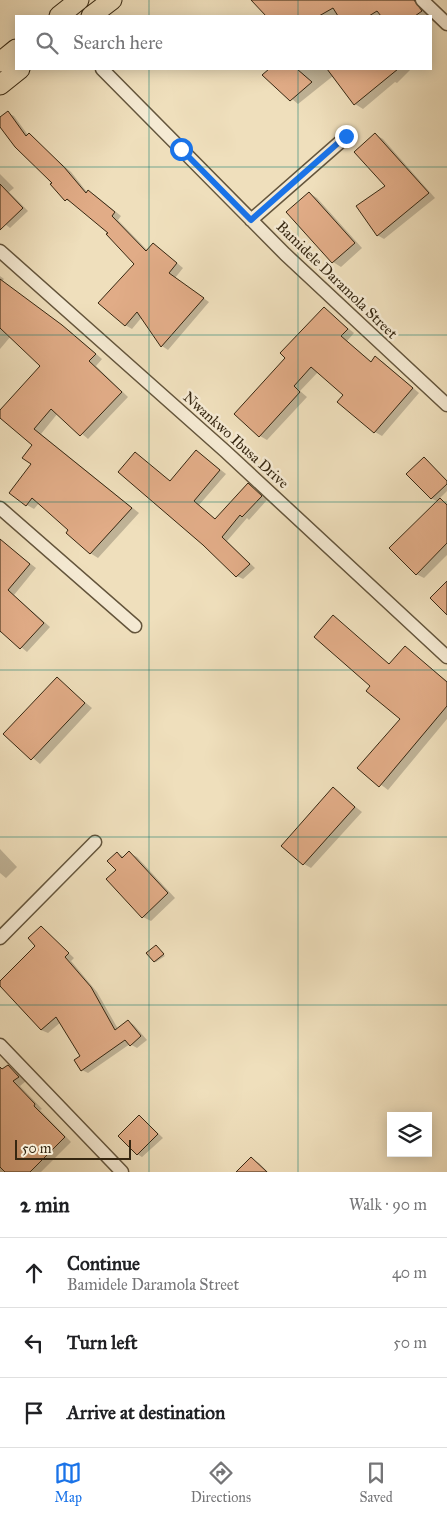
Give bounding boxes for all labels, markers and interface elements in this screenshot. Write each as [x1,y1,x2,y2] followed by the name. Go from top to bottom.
[15,15,432,70] search box
[33,29,61,57] icon: search
[73,31,163,54] text: Search here
[335,125,358,148] route end
[170,138,193,161] route start
[273,217,402,343] street label: Bamidele Daramola Street
[180,388,292,492] street label: Nwankwo Ibusa Drive
[387,1112,432,1157] map controls
[387,1112,432,1157] button: layers
[15,1137,131,1160] scale bar
[22,1140,51,1157] text: 50 m
[20,1192,70,1218] text: 2 min
[349,1195,427,1214] text: Walk · 90 m
[67,1252,140,1275] text: Continue
[20,1259,48,1287] icon: ahead
[392,1263,427,1282] text: 40 m
[67,1275,239,1294] text: Bamidele Daramola Street
[20,1329,48,1357] icon: left
[67,1331,137,1354] text: Turn left
[393,1333,427,1352] text: 50 m
[20,1399,48,1427] icon: arrive
[67,1401,225,1424] text: Arrive at destination
[54,1459,82,1506] tab: Map
[191,1459,251,1506] tab: Directions
[360,1459,393,1506] tab: Saved

